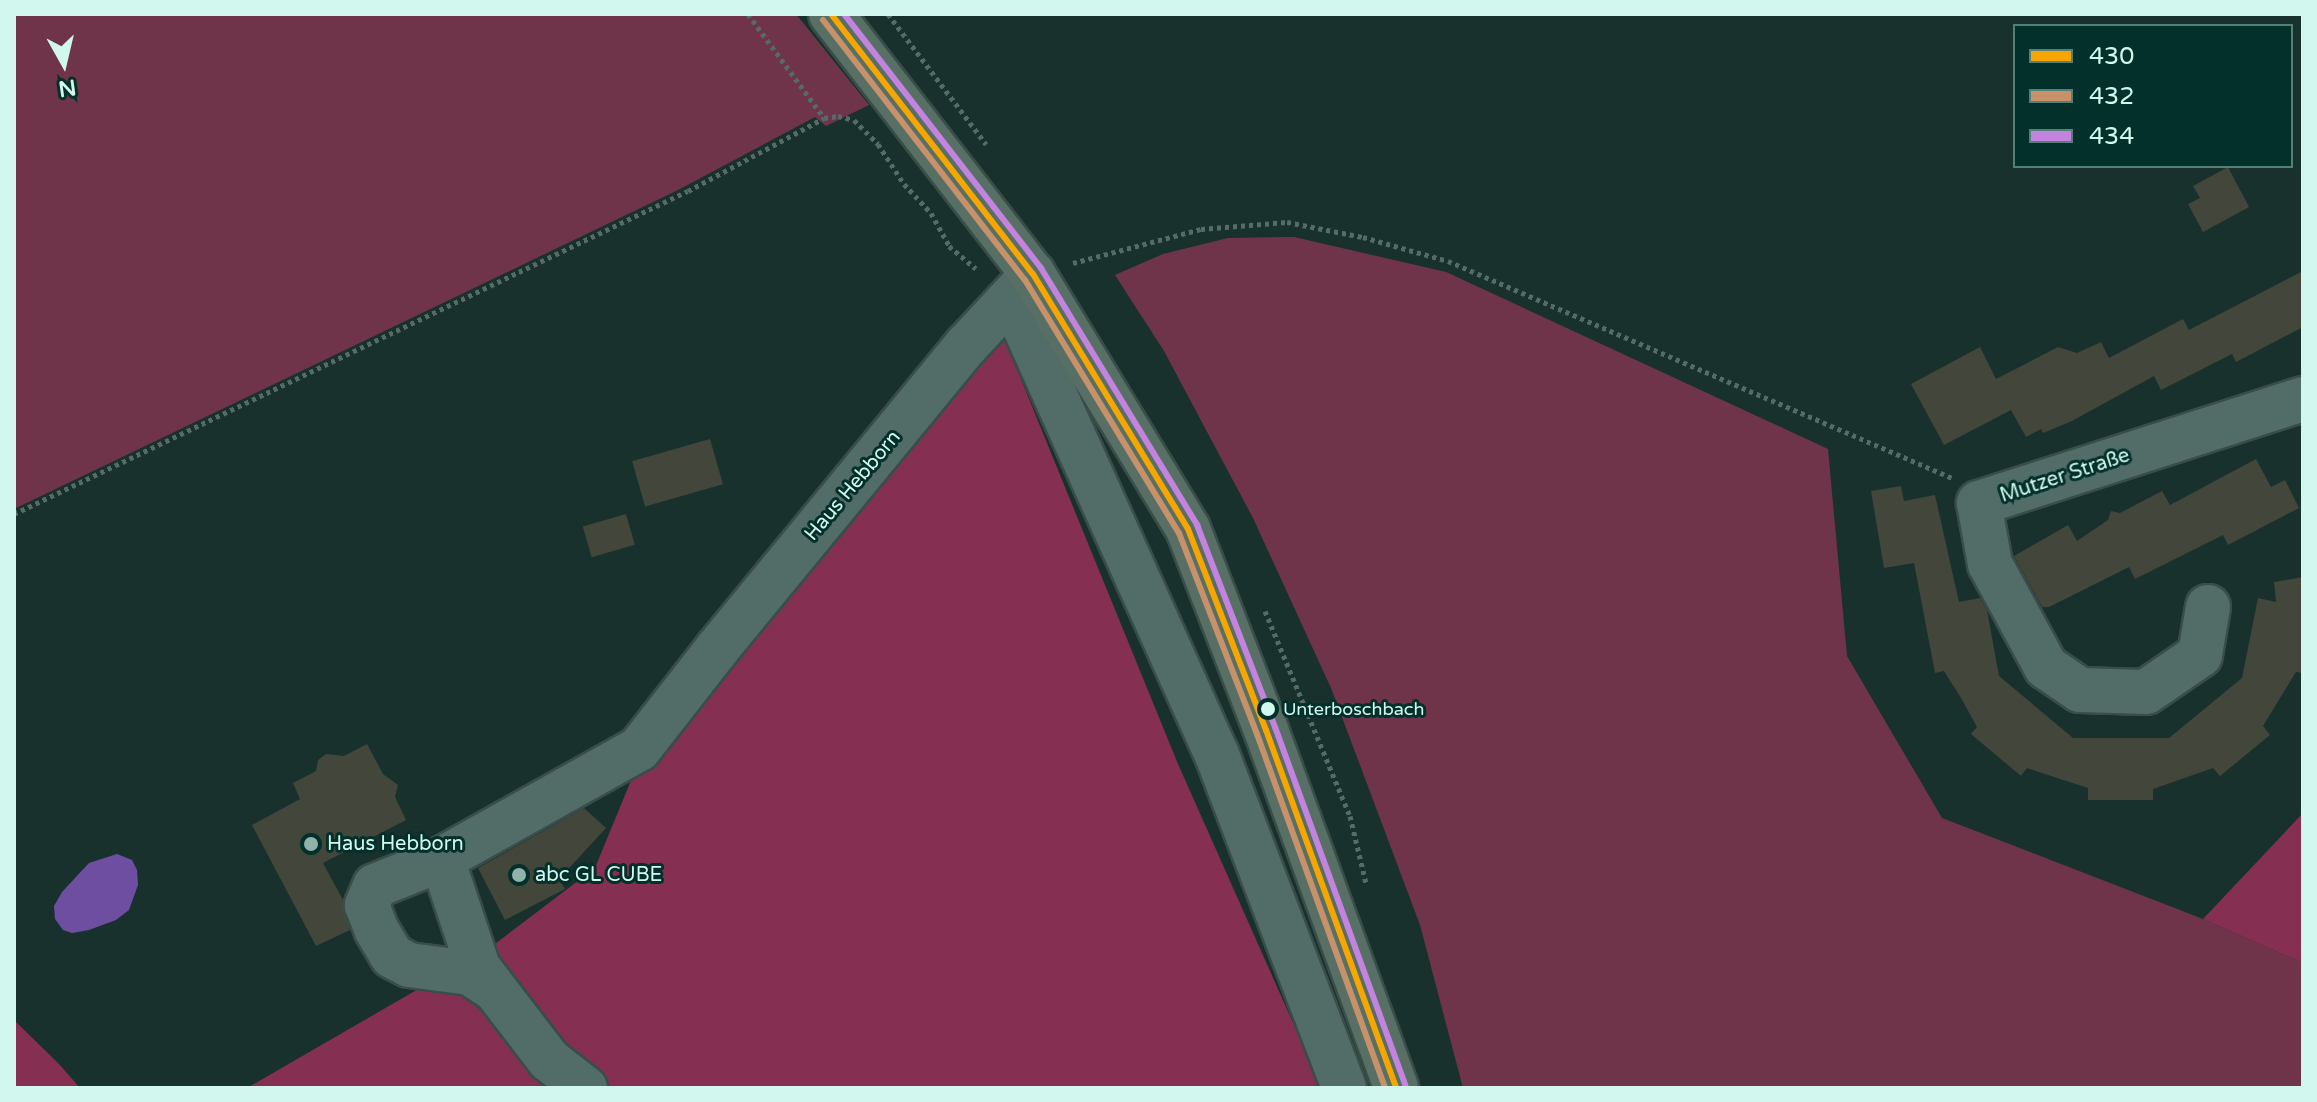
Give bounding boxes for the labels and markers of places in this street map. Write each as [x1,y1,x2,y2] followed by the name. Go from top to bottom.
[1283,698,1424,720] place label: Unterboschbach
[1260,701,1276,717] marker: Unterboschbach
[327,832,464,856] place label: Haus Hebborn
[302,835,320,853] marker: Haus Hebborn
[535,863,662,887] place label: abc GL CUBE
[510,866,528,884] marker: abc GL CUBE

